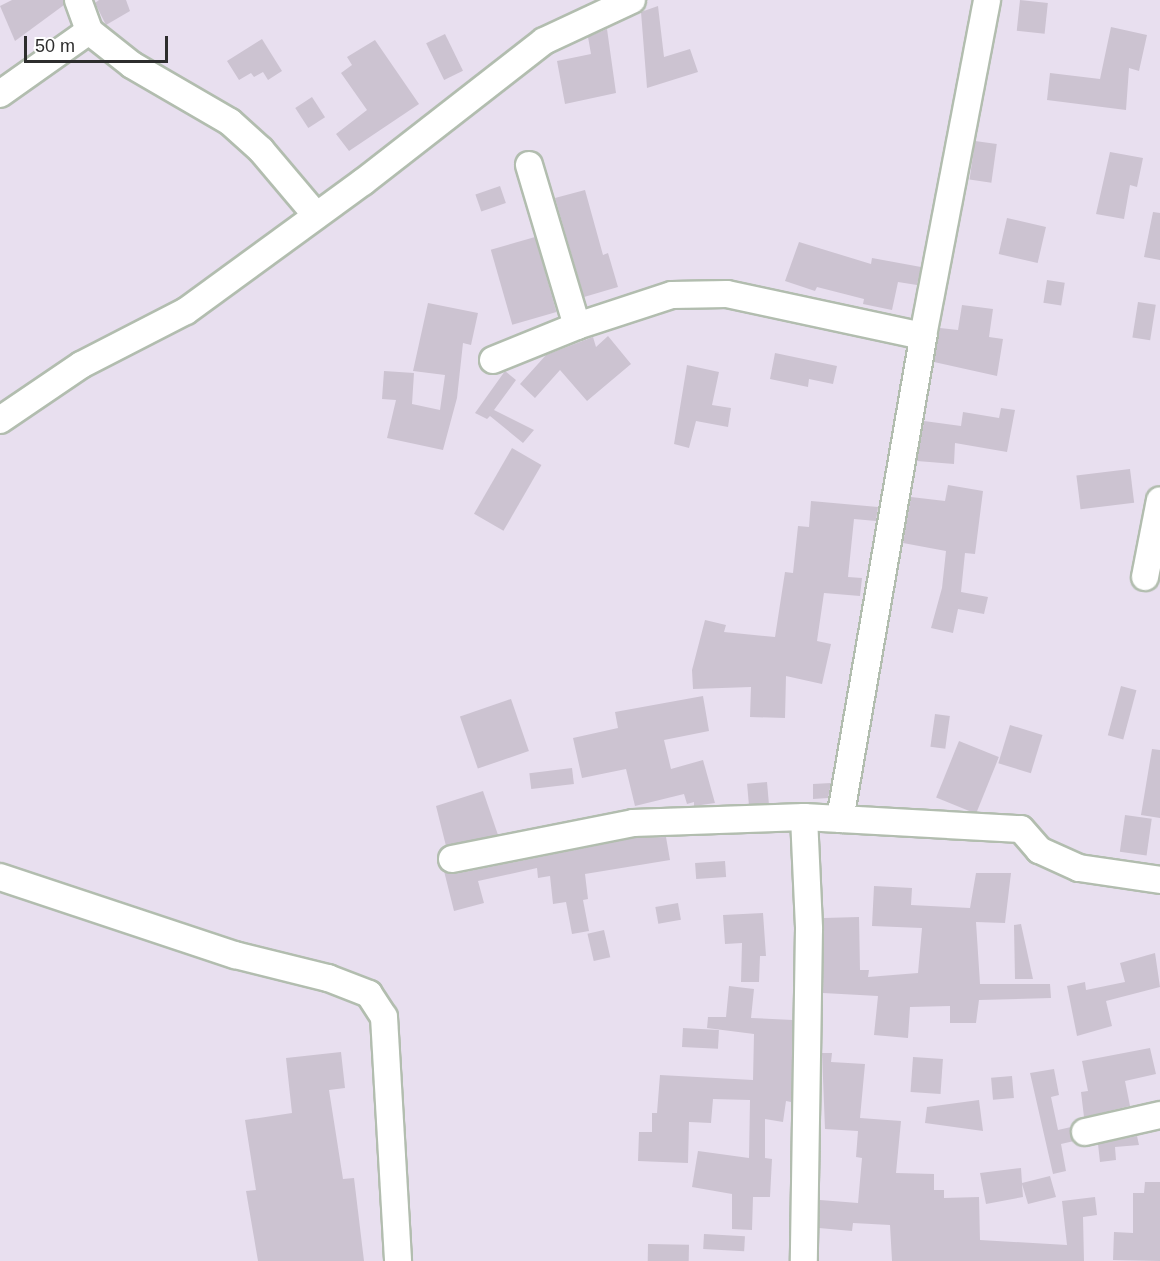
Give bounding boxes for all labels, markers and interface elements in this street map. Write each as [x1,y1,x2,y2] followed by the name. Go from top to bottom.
[27,24,171,62] scale bar
[35,36,75,56] text: 50 m

